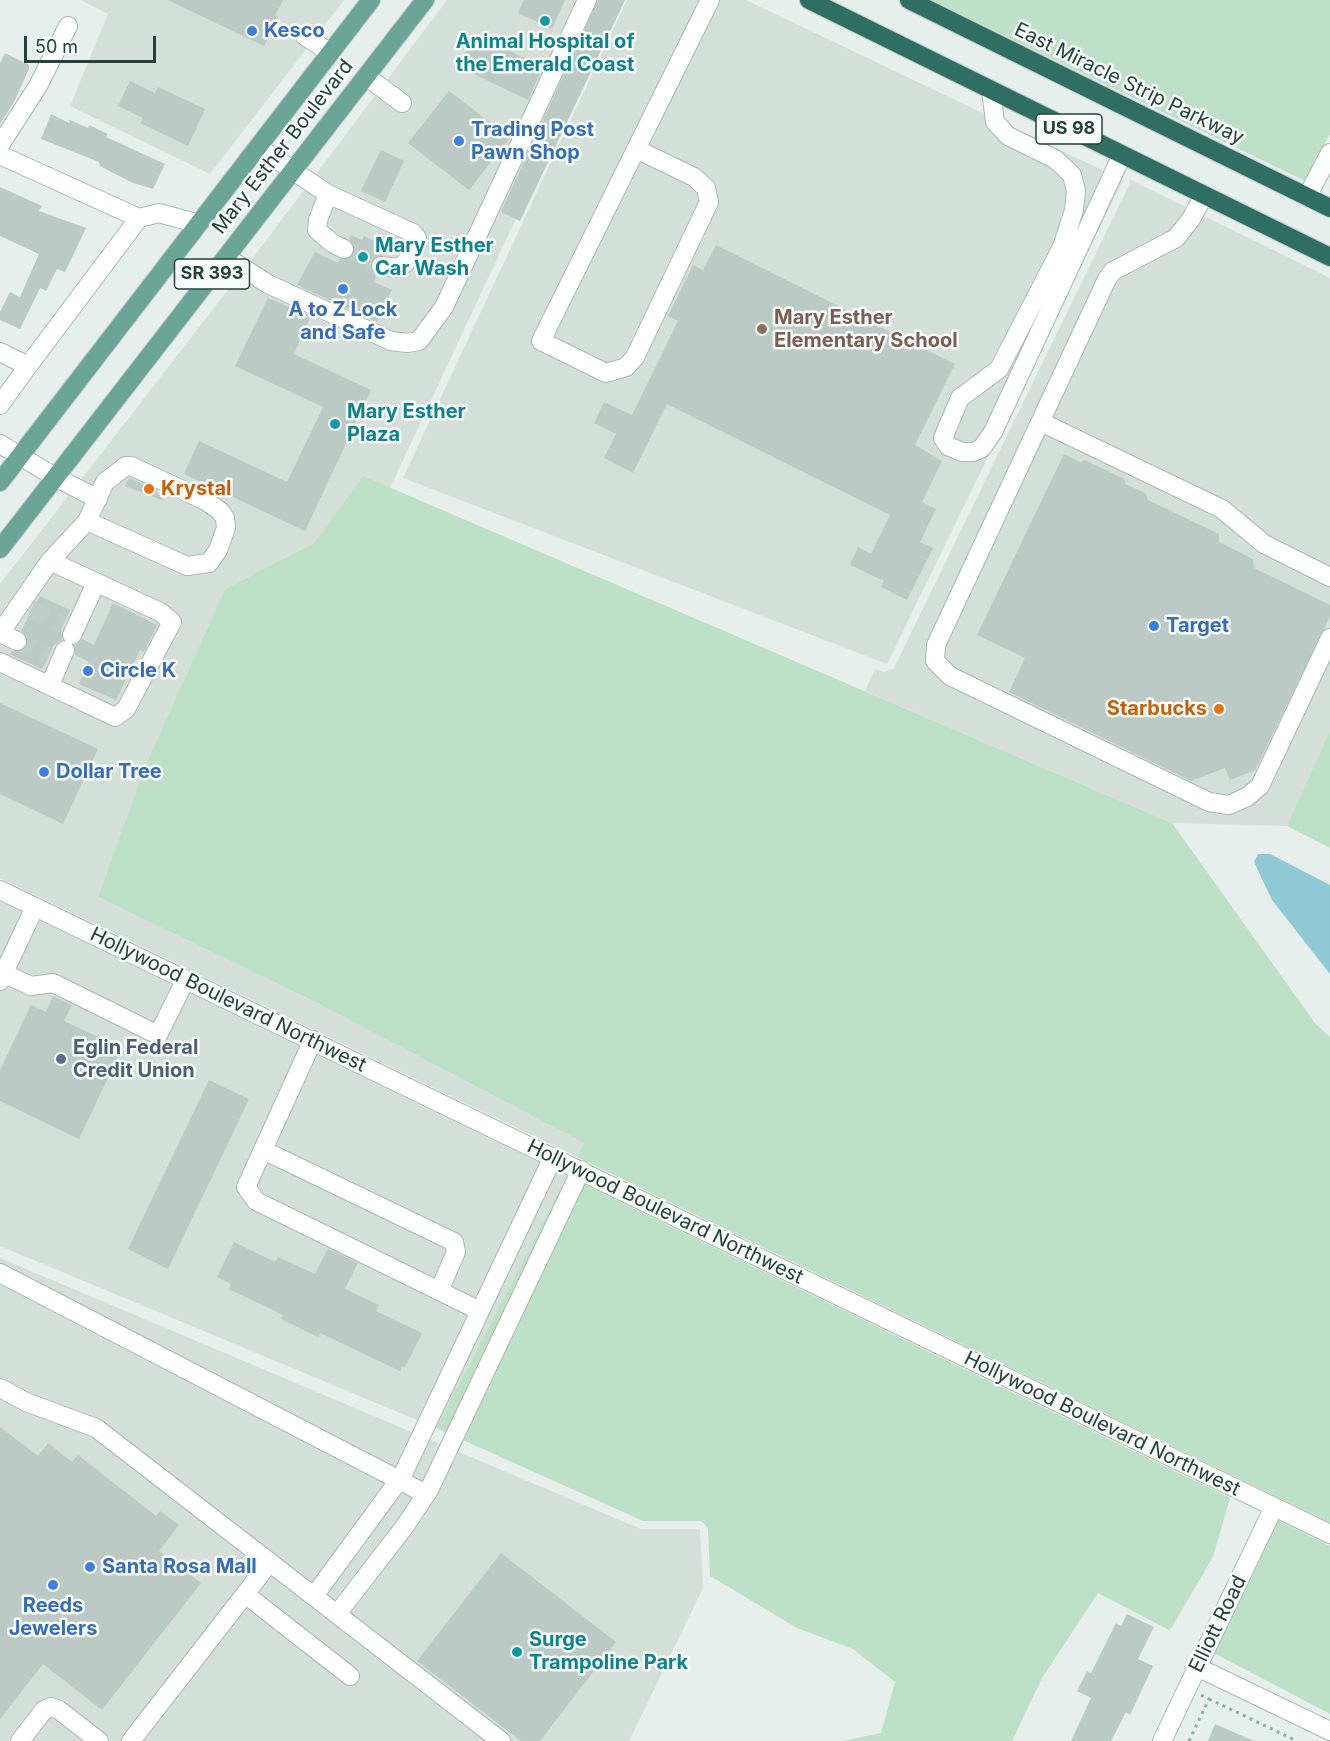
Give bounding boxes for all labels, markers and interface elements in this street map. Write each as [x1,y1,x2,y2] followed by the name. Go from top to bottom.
[538,14,552,28] marker: Animal Hospital of the Emerald Coast
[1010,18,1248,150] street label: East Miracle Strip Parkway
[264,19,325,43] place label: Kesco
[27,24,159,62] scale bar
[245,24,259,38] marker: Kesco
[456,30,634,77] place label: Animal Hospital of the Emerald Coast
[35,36,78,57] text: 50 m
[207,55,359,239] street label: Mary Esther Boulevard
[1036,114,1102,144] road number: US 98
[471,118,594,165] place label: Trading Post Pawn Shop
[452,134,466,148] marker: Trading Post Pawn Shop
[375,234,494,281] place label: Mary Esther Car Wash
[356,250,370,264] marker: Mary Esther Car Wash
[174,259,250,289] road number: SR 393
[336,282,350,296] marker: A to Z Lock and Safe
[289,298,397,345] place label: A to Z Lock and Safe
[774,306,958,353] place label: Mary Esther Elementary School
[755,322,769,336] marker: Mary Esther Elementary School
[347,400,466,447] place label: Mary Esther Plaza
[328,417,342,431] marker: Mary Esther Plaza
[161,477,232,501] place label: Krystal
[142,482,156,496] marker: Krystal
[1166,614,1229,638] place label: Target
[1147,619,1161,633] marker: Target
[100,659,176,683] place label: Circle K
[81,664,95,678] marker: Circle K
[1107,697,1207,721] place label: Starbucks
[1212,702,1226,716] marker: Starbucks
[56,760,162,784] place label: Dollar Tree
[37,765,51,779] marker: Dollar Tree
[86,923,370,1077] street label: Hollywood Boulevard Northwest
[73,1036,198,1083] place label: Eglin Federal Credit Union
[54,1052,68,1066] marker: Eglin Federal Credit Union
[523,1135,807,1289] street label: Hollywood Boulevard Northwest
[960,1347,1244,1501] street label: Hollywood Boulevard Northwest
[102,1555,257,1579] place label: Santa Rosa Mall
[83,1560,97,1574] marker: Santa Rosa Mall
[1184,1572,1252,1676] street label: Elliott Road
[46,1578,60,1592] marker: Reeds Jewelers
[9,1594,97,1641] place label: Reeds Jewelers
[529,1628,688,1675] place label: Surge Trampoline Park
[510,1645,524,1659] marker: Surge Trampoline Park

